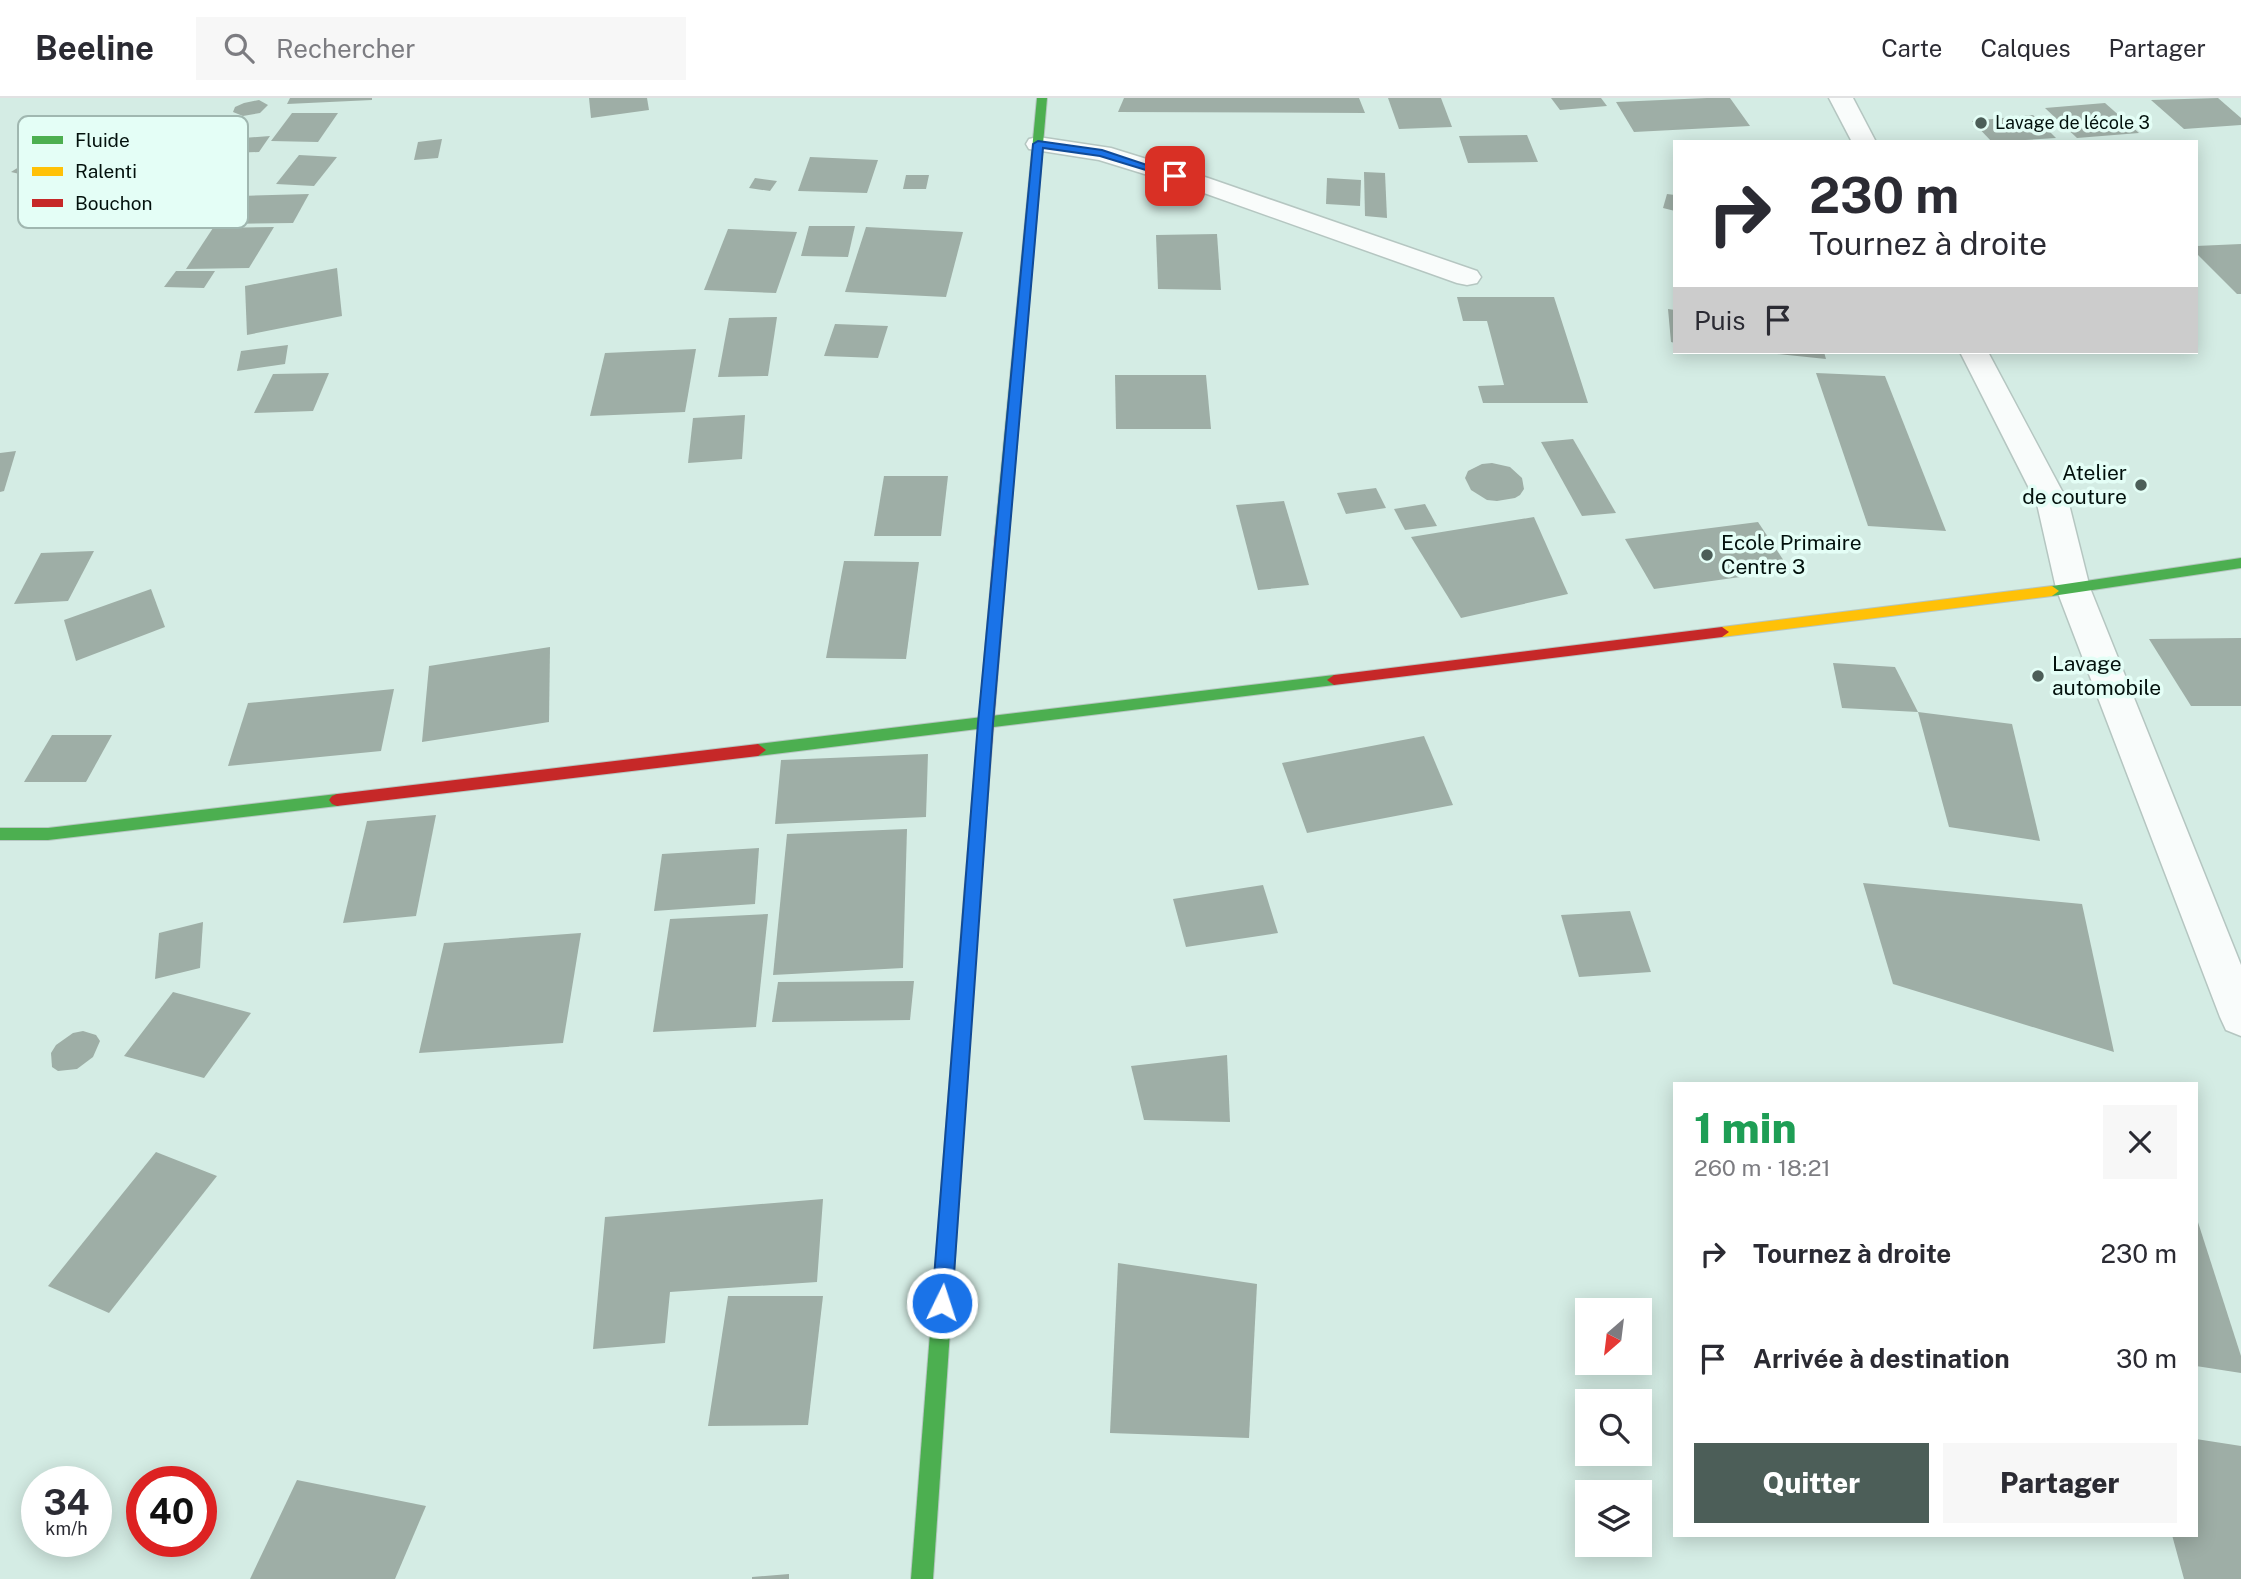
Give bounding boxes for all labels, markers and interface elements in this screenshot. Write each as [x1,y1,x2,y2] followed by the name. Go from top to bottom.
[196,17,686,80] search box
[35,29,154,67] text: Beeline
[220,29,258,67] icon: search
[276,33,415,64] text: Rechercher
[1881,34,1942,62] text: Carte
[1980,34,2071,62] text: Calques
[2109,34,2206,62] text: Partager
[1995,112,2150,133] place label: Lavage de lécole 3
[1973,115,1989,131] marker: Lavage de lécole 3
[18,116,248,228] legend
[75,129,130,151] text: Fluide
[1145,146,1205,206] pin
[1156,157,1194,195] icon: arrive
[75,160,137,182] text: Ralenti
[1809,166,1959,224] text: 230 m
[1694,168,1785,259] icon: right
[75,192,152,214] text: Bouchon
[1809,225,2047,262] text: Tournez à droite
[1759,301,1797,339] icon: arrive
[1694,305,1745,336] text: Puis
[2022,460,2127,509] place label: Atelier de couture
[2133,477,2149,493] marker: Atelier de couture
[1721,530,1862,579] place label: Ecole Primaire Centre 3
[1699,547,1715,563] marker: Ecole Primaire Centre 3
[2052,651,2161,700] place label: Lavage automobile
[2030,668,2046,684] marker: Lavage automobile
[1694,1103,1797,1152] text: 1 min
[2103,1105,2177,1179] button: close
[1694,1154,1831,1181] text: 260 m · 18:21
[1694,1235,1732,1273] icon: right
[1753,1238,1951,1269] text: Tournez à droite
[2101,1238,2177,1269] text: 230 m
[905,1266,979,1340] position arrow
[1575,1298,1652,1376] north arrow
[1575,1298,1652,1557] map controls
[1694,1340,1732,1378] icon: arrive
[1753,1343,2010,1374] text: Arrivée à destination
[2116,1343,2177,1374] text: 30 m
[1575,1389,1652,1466] button: search
[1694,1443,1929,1523] button: Quitter
[1943,1443,2177,1523] button: Partager
[126,1466,217,1557] speed limit sign: 40
[1575,1480,1652,1557] button: layers
[43,1482,90,1523] text: 34
[45,1518,88,1539] text: km/h

